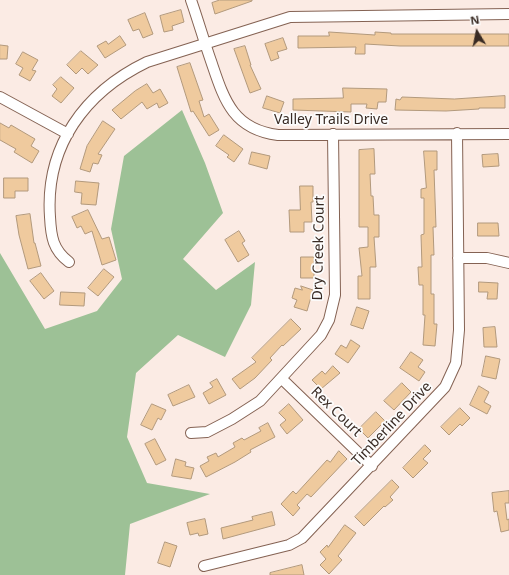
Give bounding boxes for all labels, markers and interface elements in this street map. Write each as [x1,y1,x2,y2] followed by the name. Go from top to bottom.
[457,12,497,52] north arrow
[469,12,481,28] text: N
[274,112,388,128] street label: Valley Trails Drive
[310,195,328,301] street label: Dry Creek Court
[349,378,435,470] street label: Timberline Drive
[307,384,365,440] street label: Rex Court

